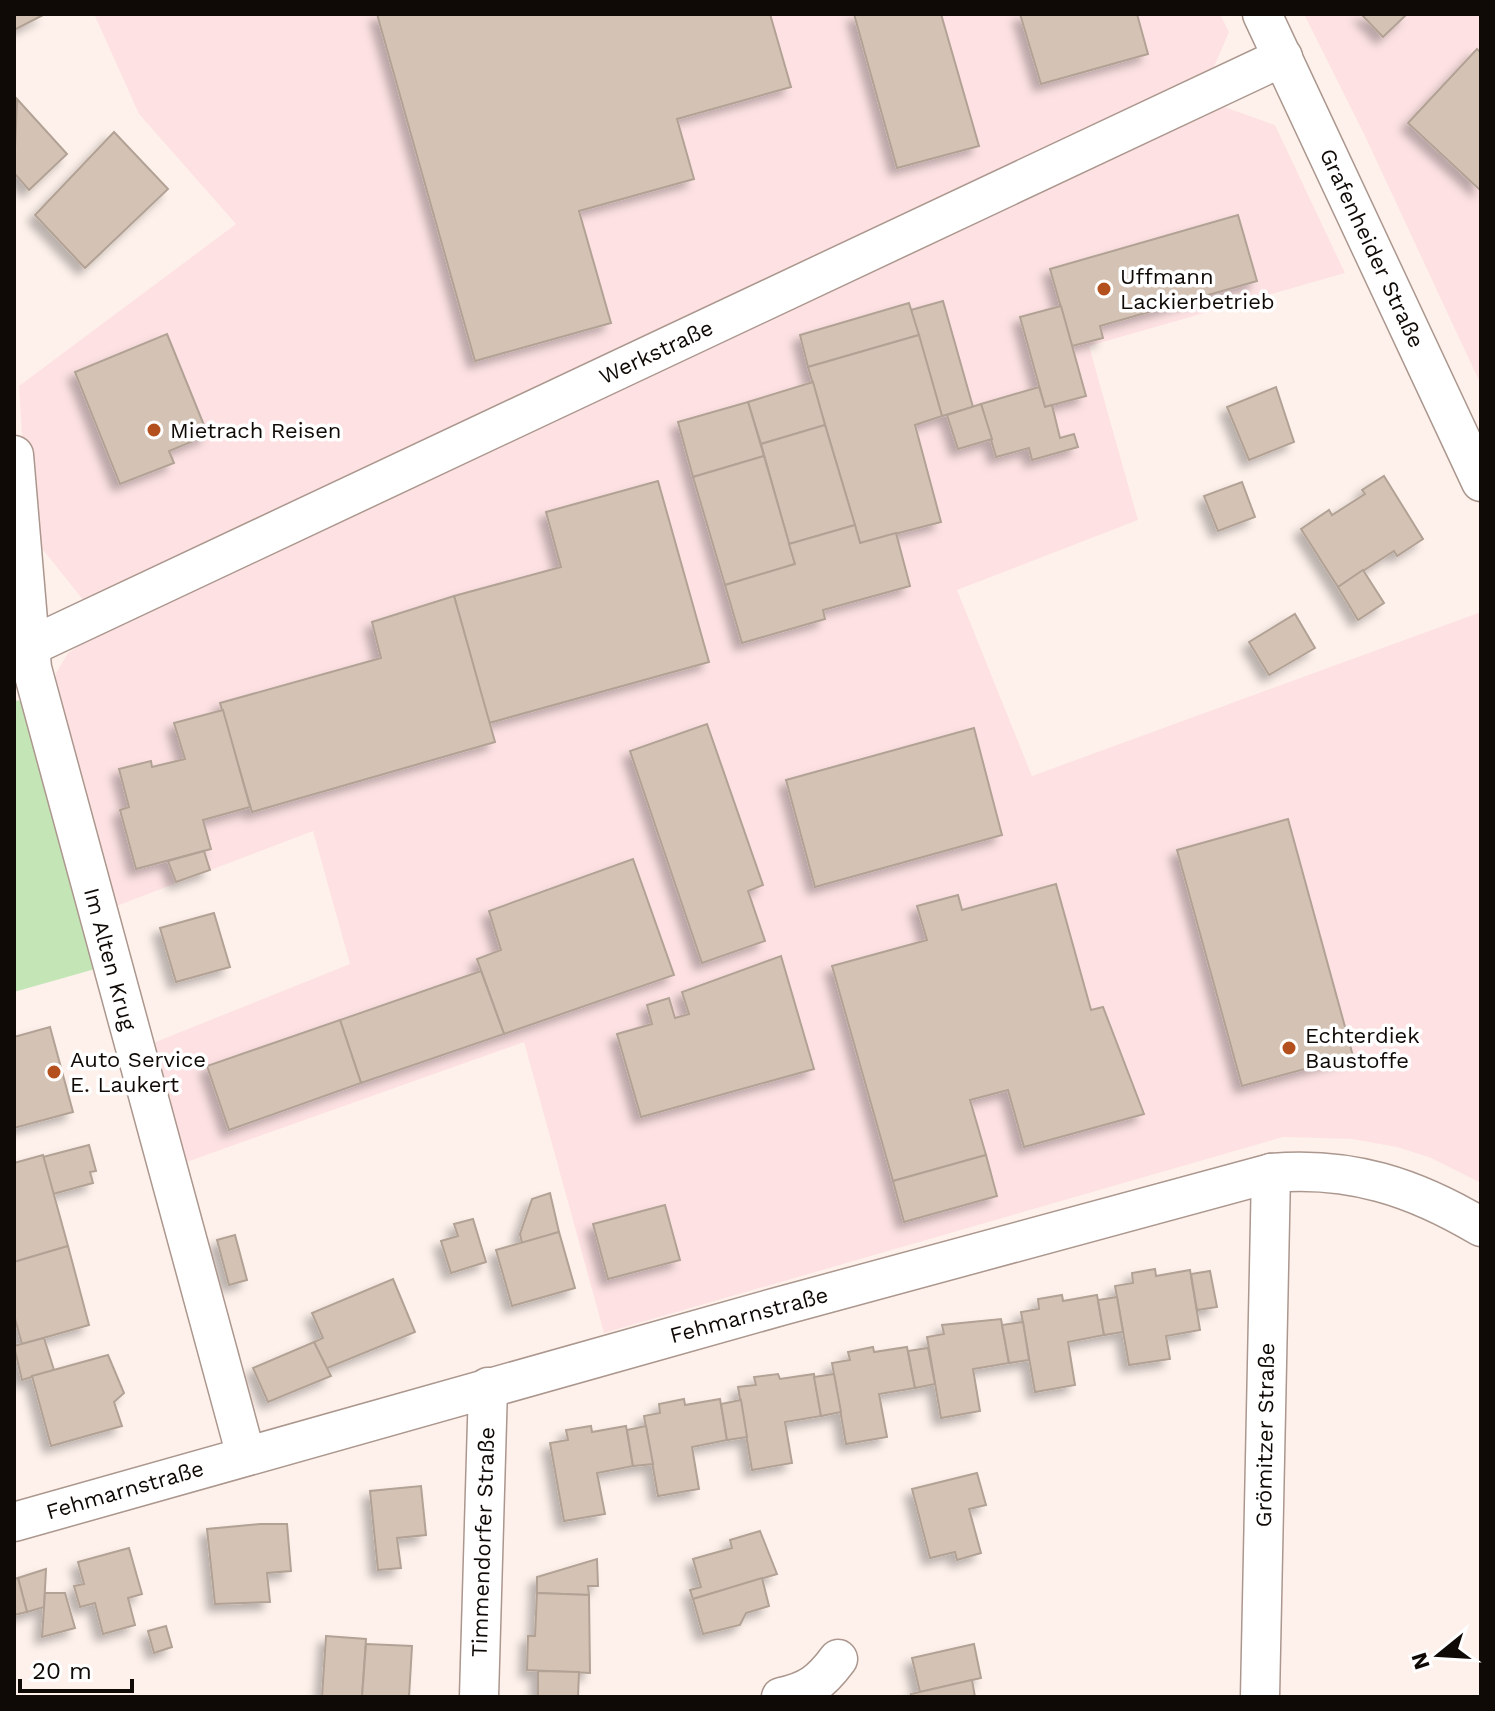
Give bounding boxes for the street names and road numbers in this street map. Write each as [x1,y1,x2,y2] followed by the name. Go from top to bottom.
[1315,144,1429,352] street label: Grafenheider Straße
[595,315,717,389] street label: Werkstraße
[79,885,141,1033] street label: Im Alten Krug
[667,1282,831,1348] street label: Fehmarnstraße
[1251,1342,1279,1528] street label: Grömitzer Straße
[466,1426,500,1658] street label: Timmendorfer Straße
[43,1456,207,1524] street label: Fehmarnstraße

